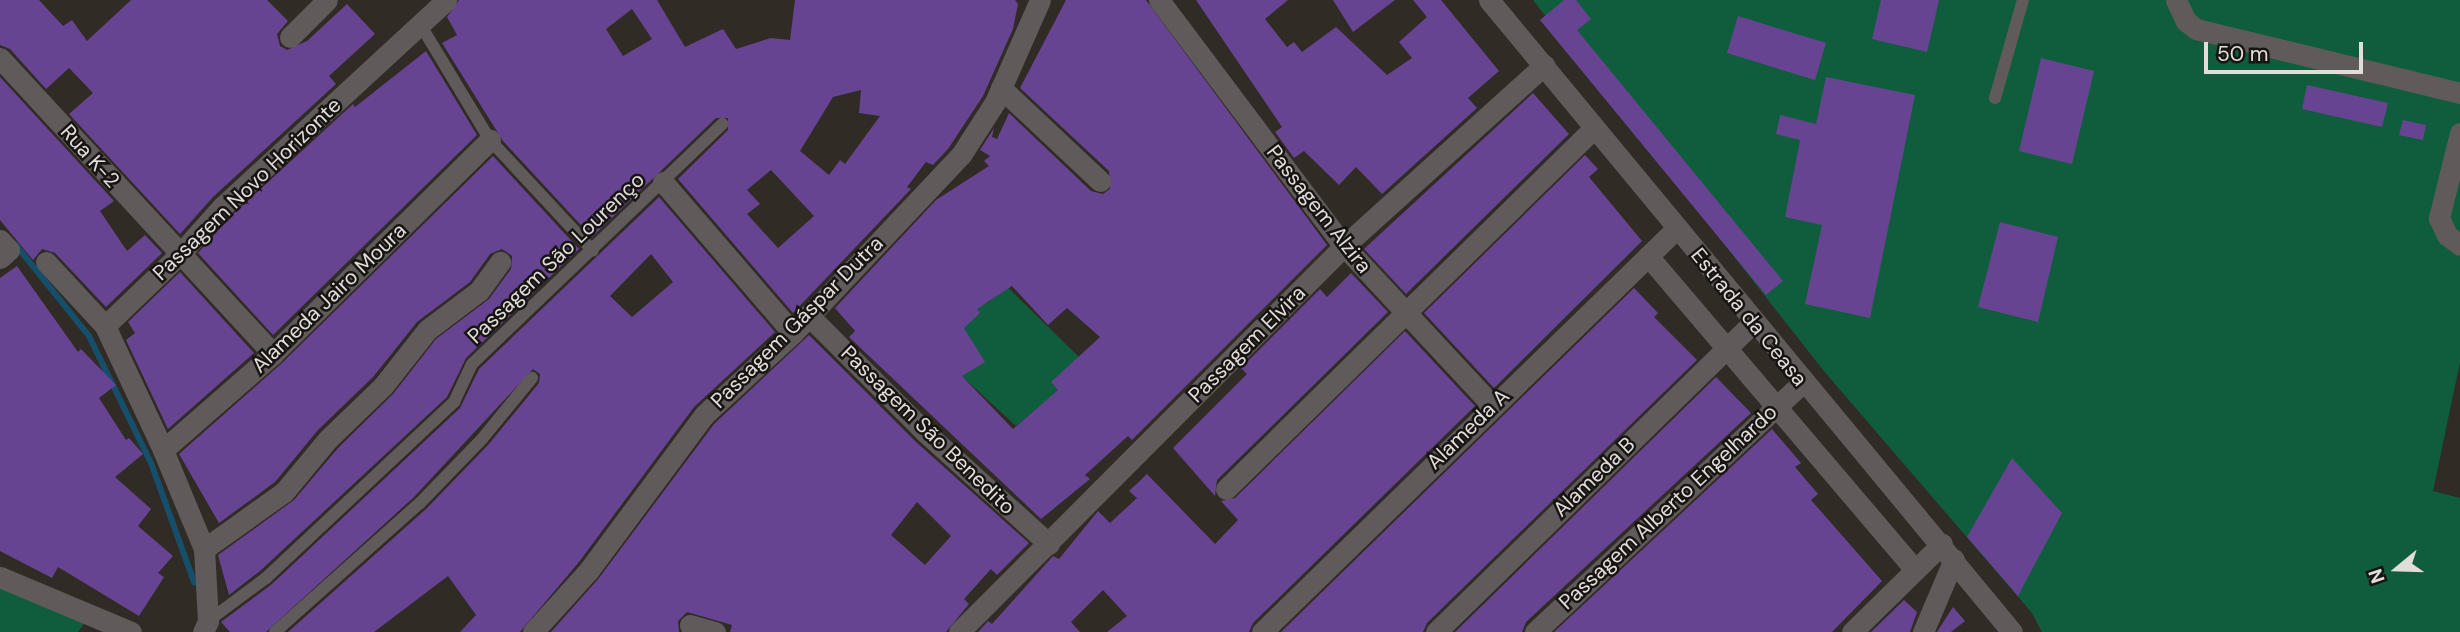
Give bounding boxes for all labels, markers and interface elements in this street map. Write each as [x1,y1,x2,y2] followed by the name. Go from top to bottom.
[2208,28,2367,72] scale bar
[2217,40,2268,68] text: 50 m
[148,93,346,285] street label: Passagem Novo Horizonte
[55,119,125,193] street label: Rua K-2
[1261,140,1377,278] street label: Passagem Alzira
[462,167,650,349] street label: Passagem São Lourenço
[247,218,411,378] street label: Alameda Jairo Moura
[706,231,888,413] street label: Passagem Gáspar Dutra
[1686,243,1812,391] street label: Estrada da Ceasa
[1183,280,1311,408] street label: Passagem Elvira
[836,340,1020,520] street label: Passagem São Benedito
[1422,384,1514,474] street label: Alameda A
[1554,399,1782,615] street label: Passagem Alberto Engelhardo
[1548,432,1640,522] street label: Alameda B
[2362,534,2432,604] north arrow
[2363,565,2391,587] text: N

